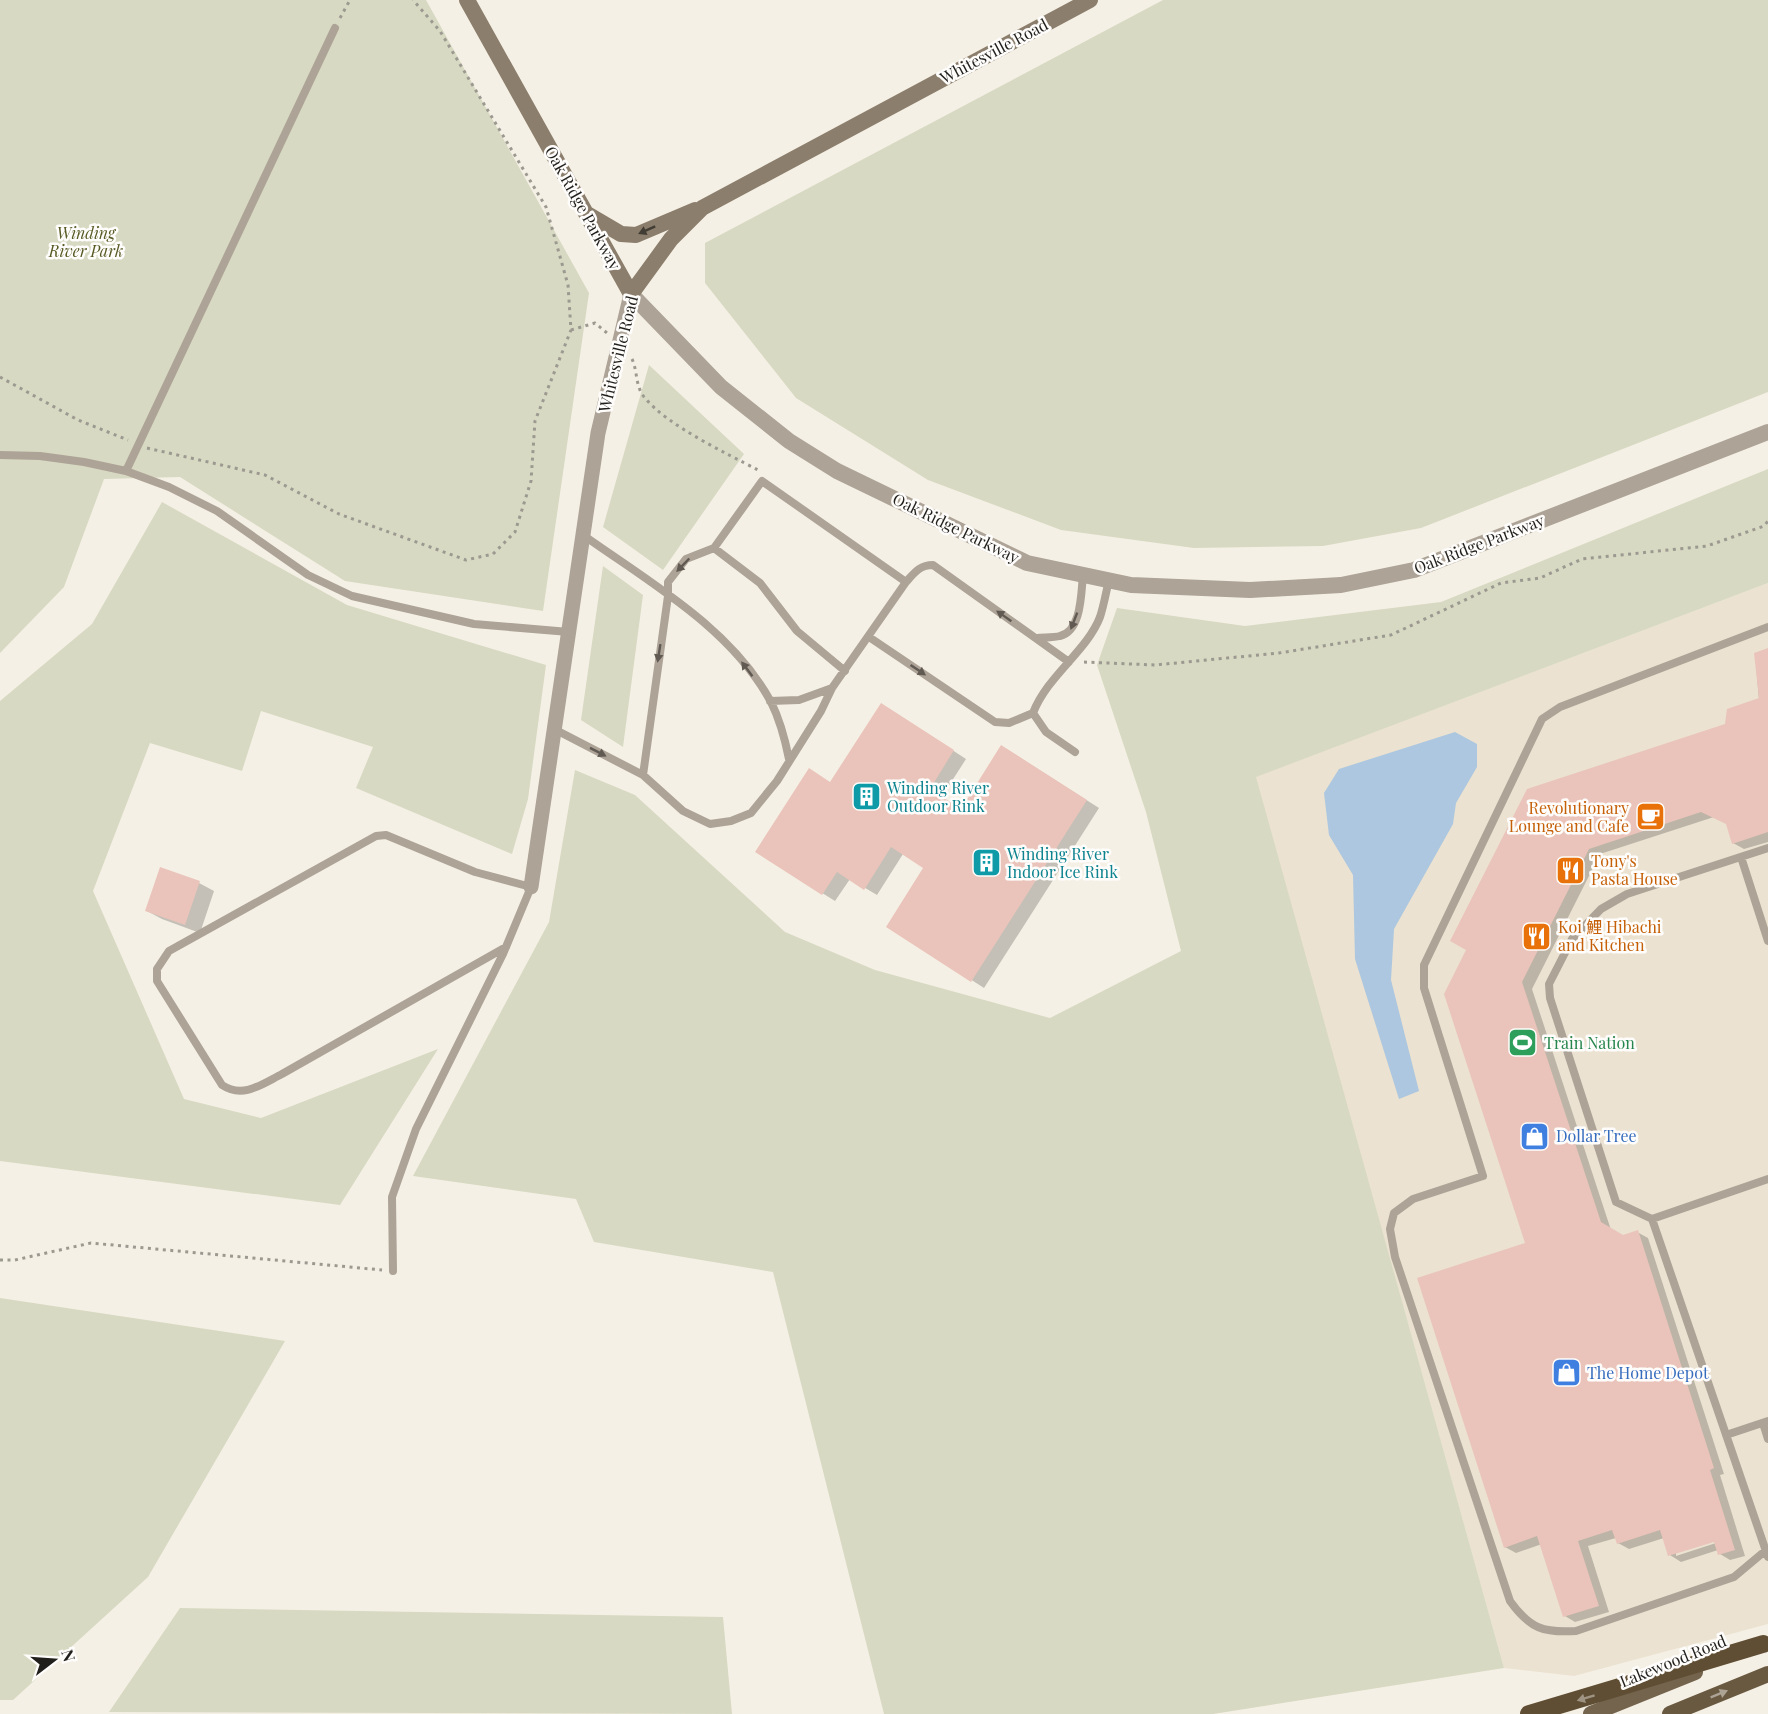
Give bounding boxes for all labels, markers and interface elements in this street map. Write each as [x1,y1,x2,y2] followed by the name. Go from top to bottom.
[935,13,1051,88] street label: Whitesville Road
[541,142,626,273] street label: Oak Ridge Parkway
[48,222,123,261] park label: Winding River Park
[639,225,656,234] one-way arrow
[593,293,642,415] street label: Whitesville Road
[890,488,1023,567] street label: Oak Ridge Parkway
[1411,509,1547,578] street label: Oak Ridge Parkway
[676,557,690,572] one-way arrow
[997,610,1013,622] one-way arrow
[1069,612,1079,630] one-way arrow
[655,644,664,663] one-way arrow
[741,662,753,678] one-way arrow
[909,664,925,676] one-way arrow
[590,747,607,757] one-way arrow
[886,777,989,816] place label: Winding River Outdoor Rink
[850,781,882,813] building icon: Winding River Outdoor Rink
[1509,797,1629,836] place label: Revolutionary Lounge and Cafe
[1634,801,1666,833] cafe icon: Revolutionary Lounge and Cafe
[1006,843,1118,882] place label: Winding River Indoor Ice Rink
[970,847,1002,879] building icon: Winding River Indoor Ice Rink
[1591,850,1678,889] place label: Tony's Pasta House
[1554,854,1586,886] restaurant icon: Tony's Pasta House
[1558,916,1662,955] place label: Koi 鯉 Hibachi and Kitchen
[1521,920,1553,952] restaurant icon: Koi 鯉 Hibachi and Kitchen
[1507,1027,1539,1059] sports icon: Train Nation
[1544,1032,1635,1053] place label: Train Nation
[1519,1120,1551,1152] shop icon: Dollar Tree
[1556,1125,1637,1146] place label: Dollar Tree
[1550,1357,1582,1389] shop icon: The Home Depot
[1587,1362,1709,1383] place label: The Home Depot
[24,1630,84,1690] north arrow
[1616,1630,1729,1691] street label: Lakewood Road
[57,1647,81,1664] text: N
[1711,1689,1729,1699] one-way arrow
[1577,1694,1595,1703] one-way arrow

